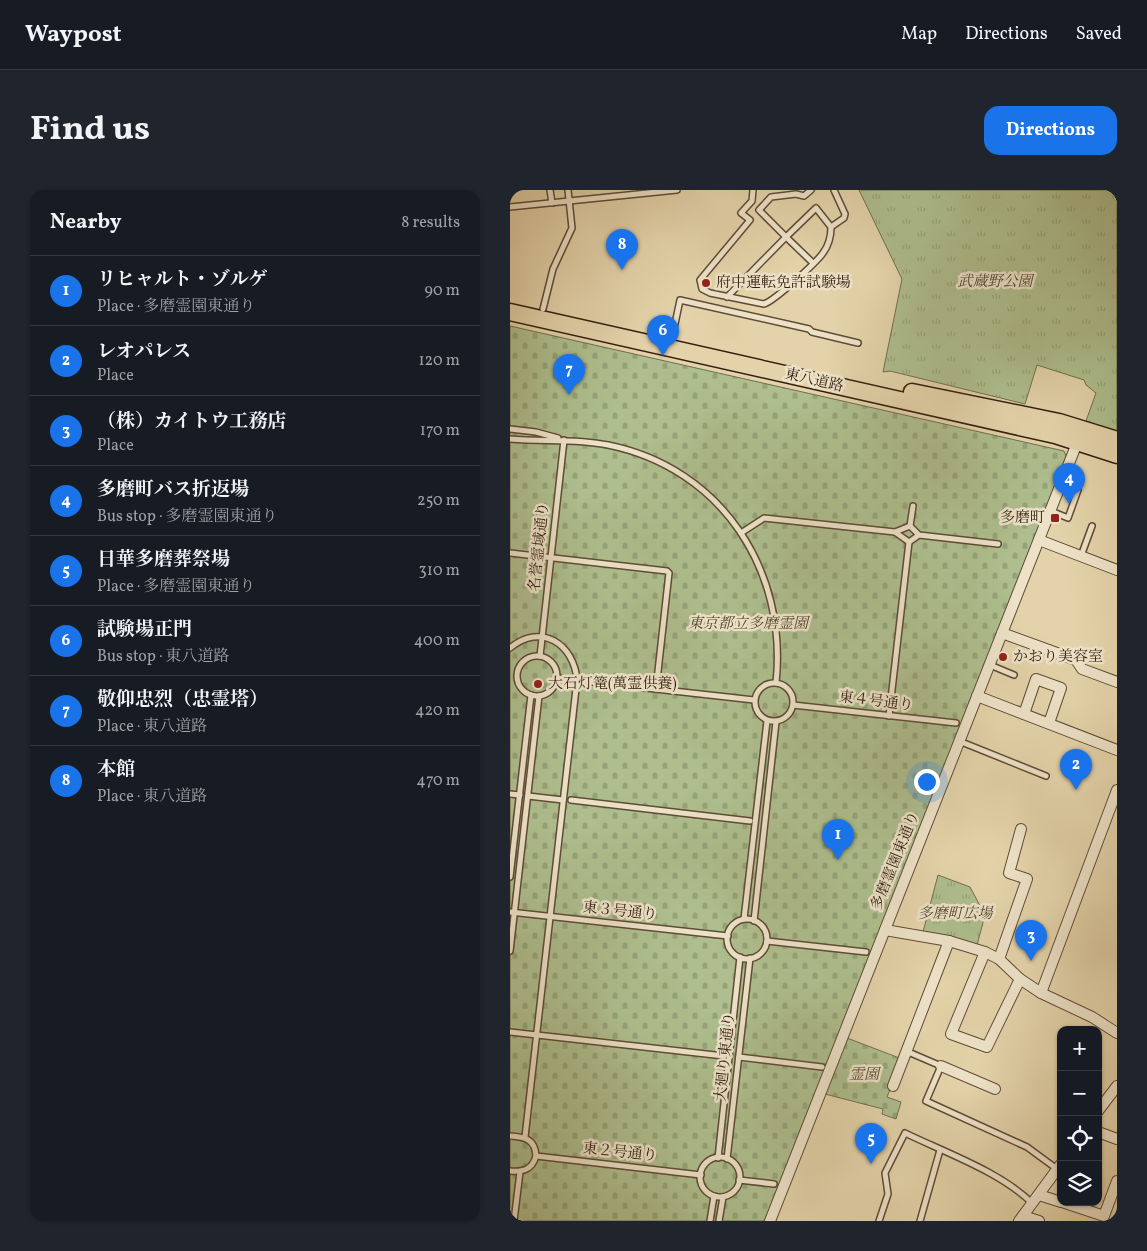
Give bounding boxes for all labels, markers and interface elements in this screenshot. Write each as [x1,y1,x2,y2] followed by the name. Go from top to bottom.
[25,18,122,52] text: Waypost
[901,22,937,47] text: Map
[965,22,1048,47] text: Directions
[1076,22,1122,47] text: Saved
[30,106,150,154] text: Find us
[984,106,1117,155] button: Directions
[50,208,121,237] text: Nearby
[401,212,460,234] text: 8 results
[606,229,638,270] pin: 8
[97,267,268,293] text: リヒャルト・ゾルゲ
[957,272,1035,293] park label: 武蔵野公園
[716,273,851,294] place label: 府中運転免許試験場
[700,277,712,289] marker: 府中運転免許試験場
[63,280,69,302] text: 1
[424,280,460,302] text: 90 m
[97,296,255,318] text: Place · 多磨霊園東通り
[647,315,679,356] pin: 6
[97,339,191,365] text: レオパレス
[62,350,70,372] text: 2
[418,350,460,372] text: 120 m
[553,354,585,395] pin: 7
[782,364,846,398] street label: 東八道路
[97,365,134,387] text: Place
[97,409,286,435] text: （株）カイトウ工務店
[62,420,70,442] text: 3
[420,420,460,442] text: 170 m
[97,435,134,457] text: Place
[1053,463,1085,504] pin: 4
[97,477,249,503] text: 多磨町バス折返場
[61,490,71,512] text: 4
[417,490,460,512] text: 250 m
[525,501,555,593] street label: 名誉霊域通り
[97,506,278,528] text: Bus stop · 多磨霊園東通り
[1000,508,1045,529] place label: 多磨町
[1049,512,1061,524] marker: 多磨町
[97,547,230,573] text: 日華多磨葬祭場
[62,560,70,582] text: 5
[419,560,460,582] text: 310 m
[97,576,255,598] text: Place · 多磨霊園東通り
[688,614,811,635] park label: 東京都立多磨霊園
[97,617,192,643] text: 試験場正門
[62,630,70,652] text: 6
[414,630,460,652] text: 400 m
[97,646,230,668] text: Bus stop · 東八道路
[1013,647,1103,668] place label: かおり美容室
[997,651,1009,663] marker: かおり美容室
[548,674,677,695] place label: 大石灯篭(萬霊供養)
[532,678,544,690] marker: 大石灯篭(萬霊供養)
[97,687,268,713] text: 敬仰忠烈（忠霊塔）
[837,687,915,717] street label: 東４号通り
[62,700,70,722] text: 7
[415,700,460,722] text: 420 m
[97,716,207,738] text: Place · 東八道路
[1060,749,1092,790] pin: 2
[97,757,135,783] text: 本館
[914,769,940,795] your location
[62,770,70,792] text: 8
[416,770,460,792] text: 470 m
[97,786,207,808] text: Place · 東八道路
[867,808,925,914] street label: 多磨霊園東通り
[822,819,854,860] pin: 1
[582,898,658,926] street label: 東３号通り
[917,904,994,925] park label: 多磨町広場
[1015,920,1047,961] pin: 3
[711,1011,741,1103] street label: 大廻り東通り
[1057,1026,1102,1206] map controls
[1057,1026,1102,1071] button: +
[849,1065,882,1086] park label: 霊園
[1057,1071,1102,1116] button: −
[1057,1116,1102,1161] button: locate
[855,1123,887,1164] pin: 5
[582,1139,658,1167] street label: 東２号通り
[1057,1161,1102,1206] button: layers

